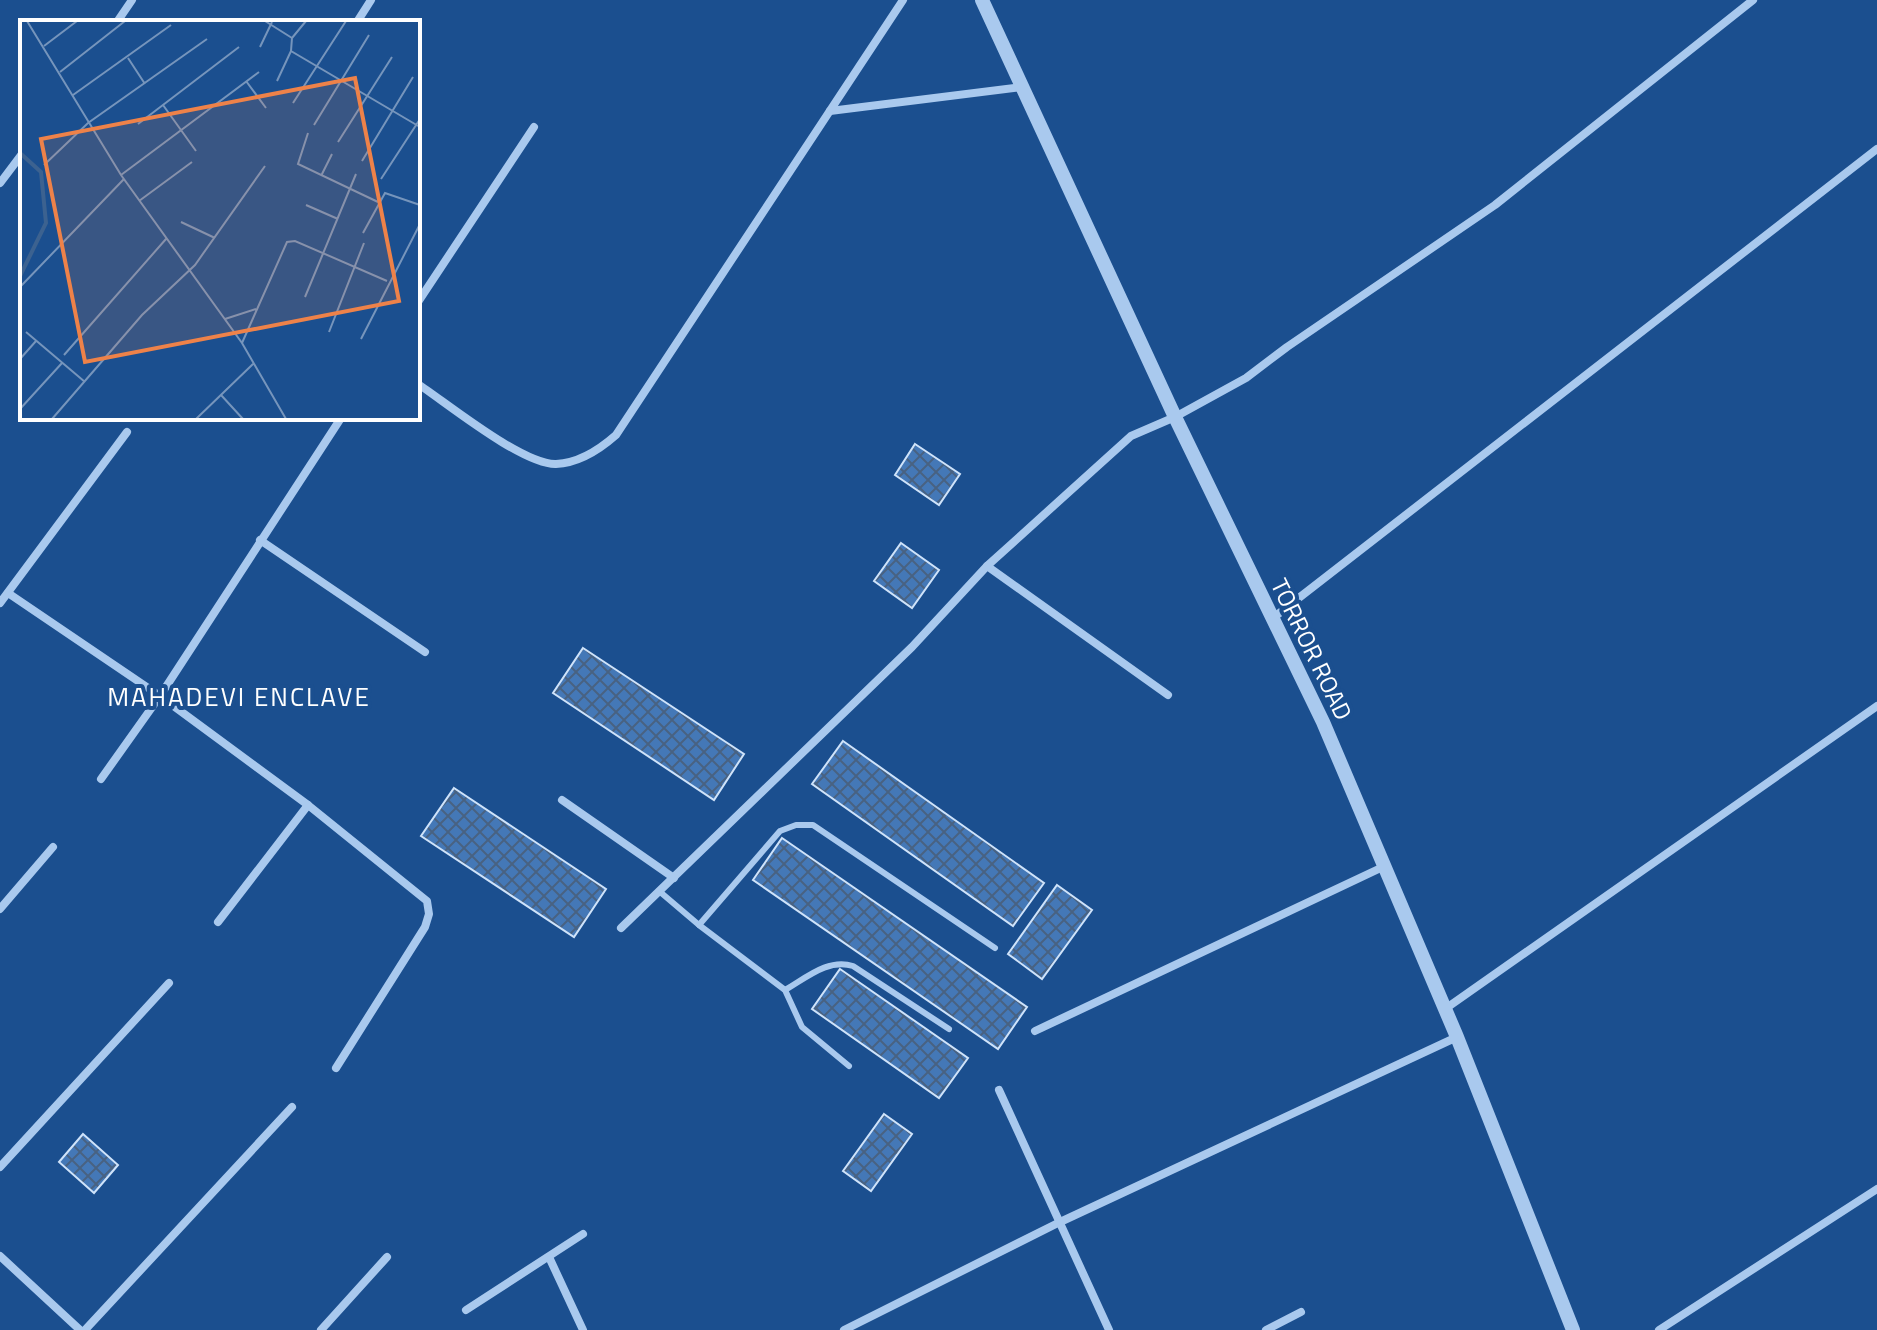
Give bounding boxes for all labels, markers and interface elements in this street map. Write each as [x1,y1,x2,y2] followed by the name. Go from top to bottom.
[20,20,420,420] inset map
[1262,572,1362,726] street label: TORROR ROAD
[107,677,371,716] district label: MAHADEVI ENCLAVE

